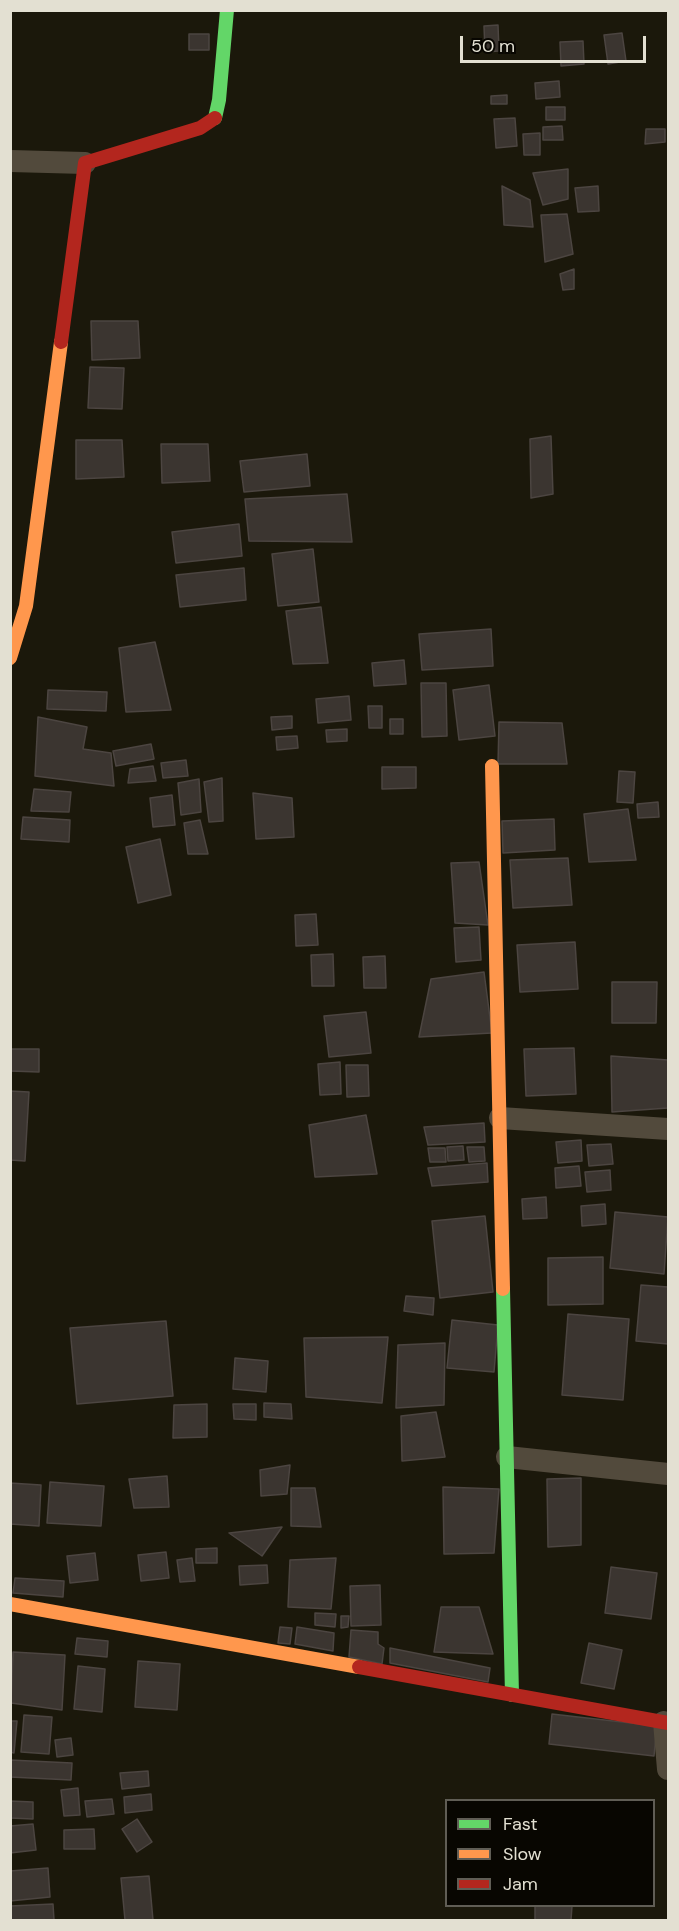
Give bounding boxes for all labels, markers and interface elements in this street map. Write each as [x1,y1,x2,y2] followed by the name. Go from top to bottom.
[463,24,649,62] scale bar
[471,34,515,58] text: 50 m
[445,1799,655,1907] legend
[503,1812,538,1836] text: Fast
[503,1842,542,1866] text: Slow
[503,1872,538,1896] text: Jam

